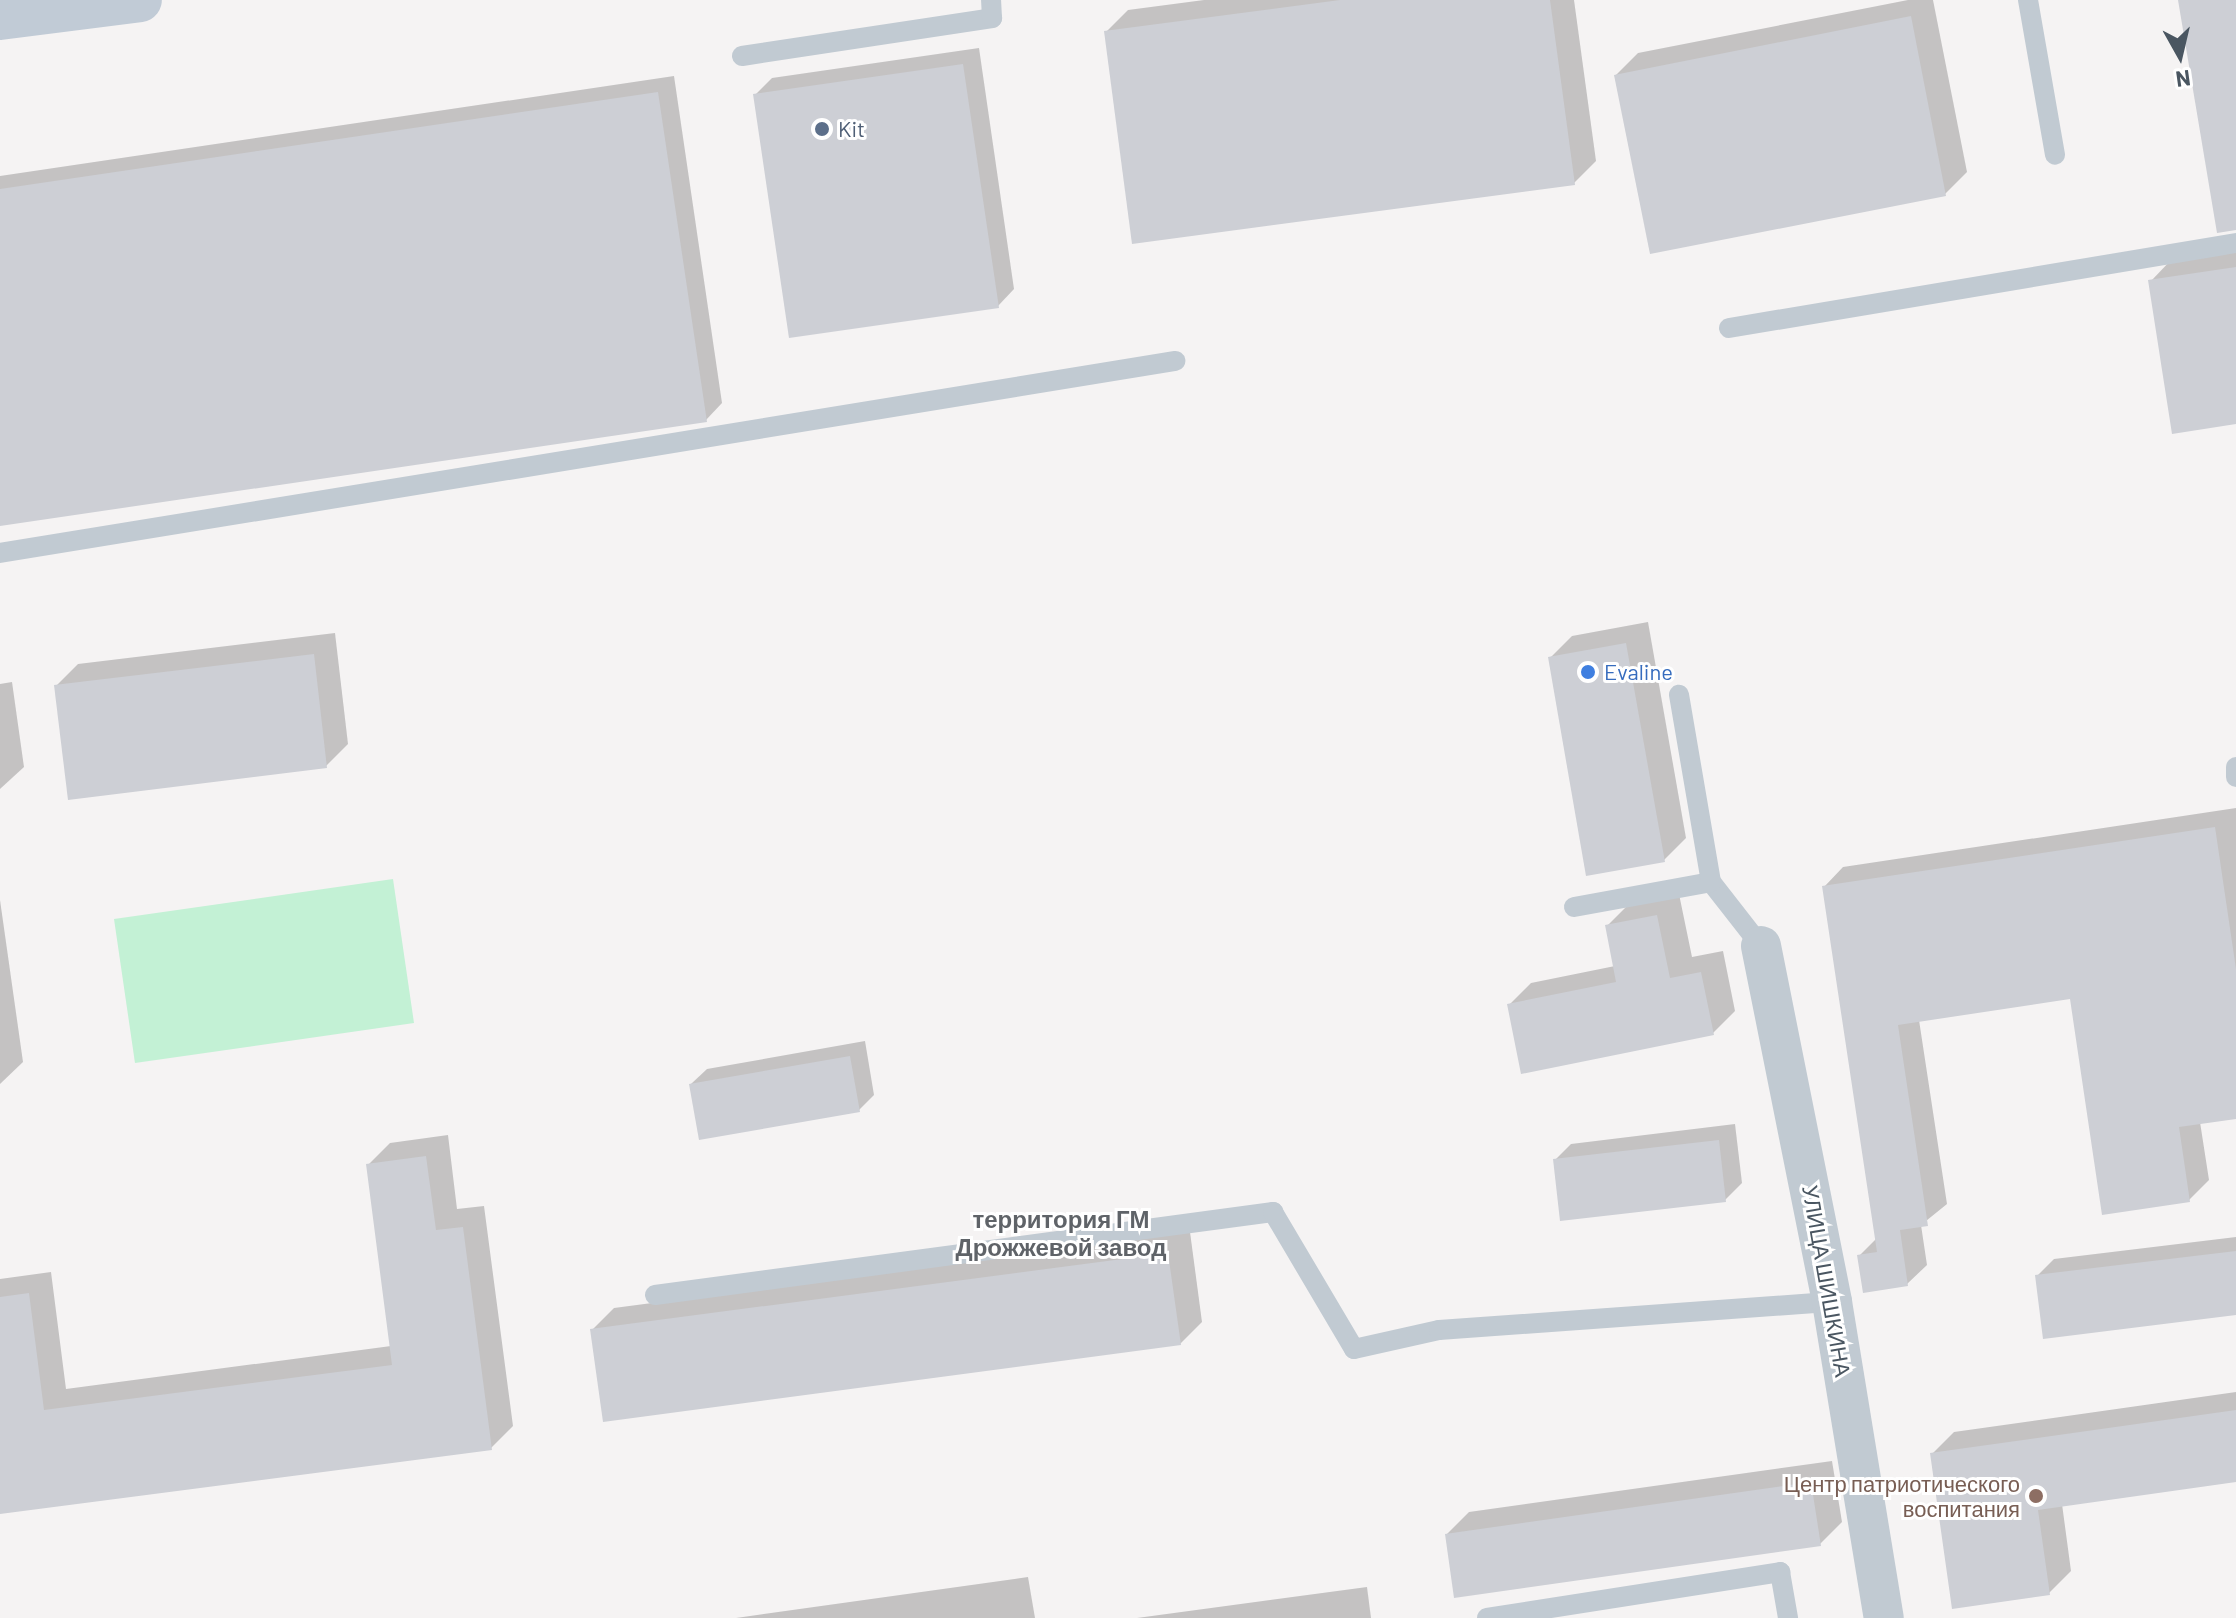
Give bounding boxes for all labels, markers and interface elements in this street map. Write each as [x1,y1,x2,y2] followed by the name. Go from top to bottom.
[2140,16,2220,96] north arrow
[2174,66,2192,94] text: N
[838,116,865,142] place label: Kit
[813,120,831,138] marker: Kit
[1604,659,1673,685] place label: Evaline
[1579,663,1597,681] marker: Evaline
[1797,1183,1857,1379] street label: УЛИЦА ШИШКИНА
[956,1205,1166,1261] district label: территория ГМ Дрожжевой завод
[1784,1470,2020,1522] place label: Центр патриотического воспитания
[2027,1487,2045,1505] marker: Центр патриотического воспитания

